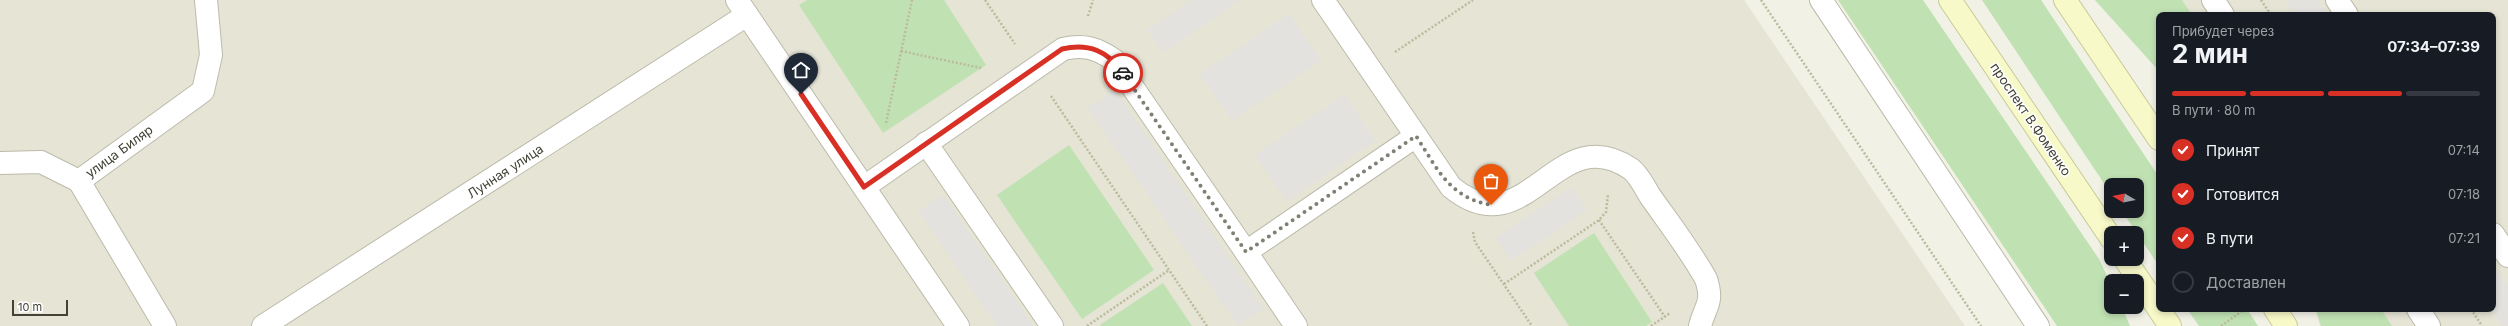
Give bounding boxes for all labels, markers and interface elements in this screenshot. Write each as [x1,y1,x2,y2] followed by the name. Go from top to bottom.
[2172,23,2274,39] text: Прибудет через
[2387,37,2480,56] text: 07:34–07:39
[2172,38,2248,69] text: 2 мин
[784,53,818,94] pin
[1103,53,1143,93] courier
[790,59,812,81] icon: home
[1987,59,2075,179] street label: проспект В.Фоменко
[1112,62,1134,84] icon: car
[2172,102,2255,118] text: В пути · 80 m
[82,121,156,181] street label: улица Биляр
[2172,139,2194,161] icon: check
[464,140,546,202] street label: Лунная улица
[2206,141,2259,160] text: Принят
[2448,142,2480,158] text: 07:14
[1474,164,1508,205] pin
[1480,170,1502,192] icon: bag
[2104,178,2144,218] north arrow
[2104,178,2144,314] map controls
[2172,183,2194,205] icon: check
[2206,185,2279,204] text: Готовится
[2448,186,2480,202] text: 07:18
[2104,226,2144,266] button: +
[2172,227,2194,249] icon: check
[2206,229,2253,248] text: В пути
[2448,230,2480,246] text: 07:21
[2206,273,2286,292] text: Доставлен
[2104,274,2144,314] button: −
[12,298,68,317] scale bar
[18,300,42,314] text: 10 m

